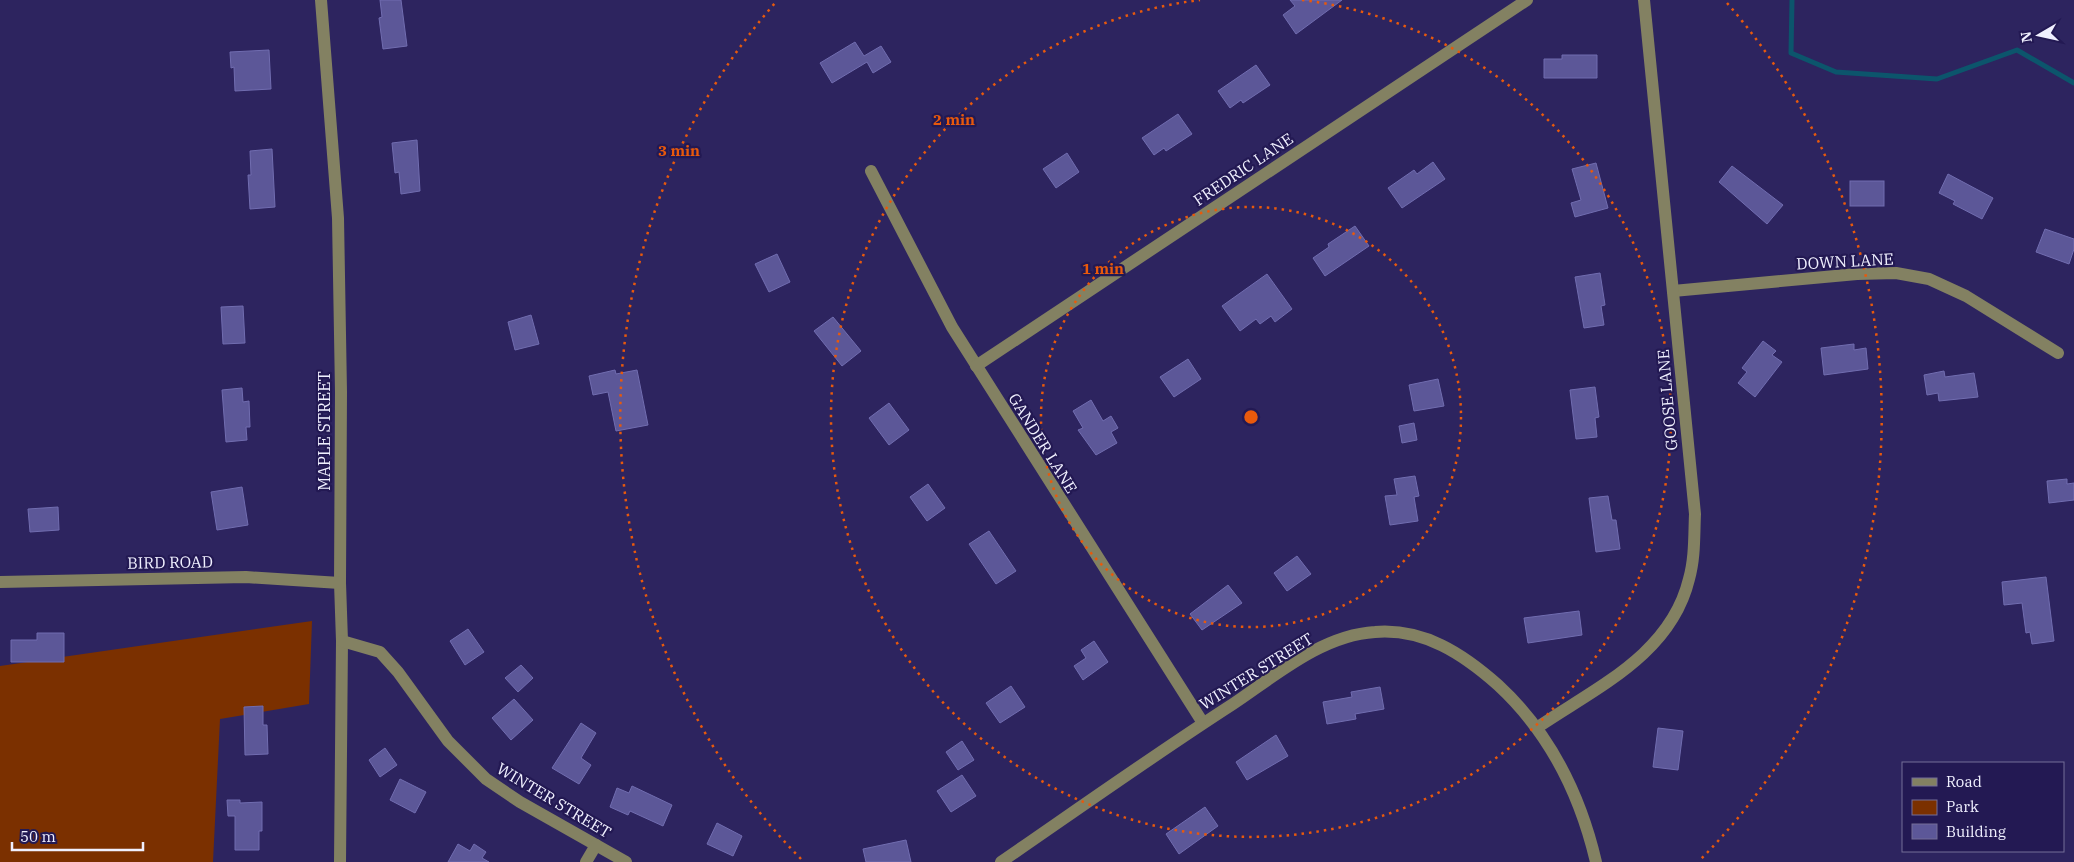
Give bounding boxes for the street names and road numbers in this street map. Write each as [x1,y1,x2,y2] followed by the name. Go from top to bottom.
[1189,128,1297,210] street label: FREDRIC LANE
[1796,248,1894,274] street label: DOWN LANE
[1653,348,1681,452] street label: GOOSE LANE
[314,371,334,491] street label: MAPLE STREET
[1004,389,1082,497] street label: GANDER LANE
[127,551,213,573] street label: BIRD ROAD
[1196,628,1316,714] street label: WINTER STREET
[493,758,615,842] street label: WINTER STREET

